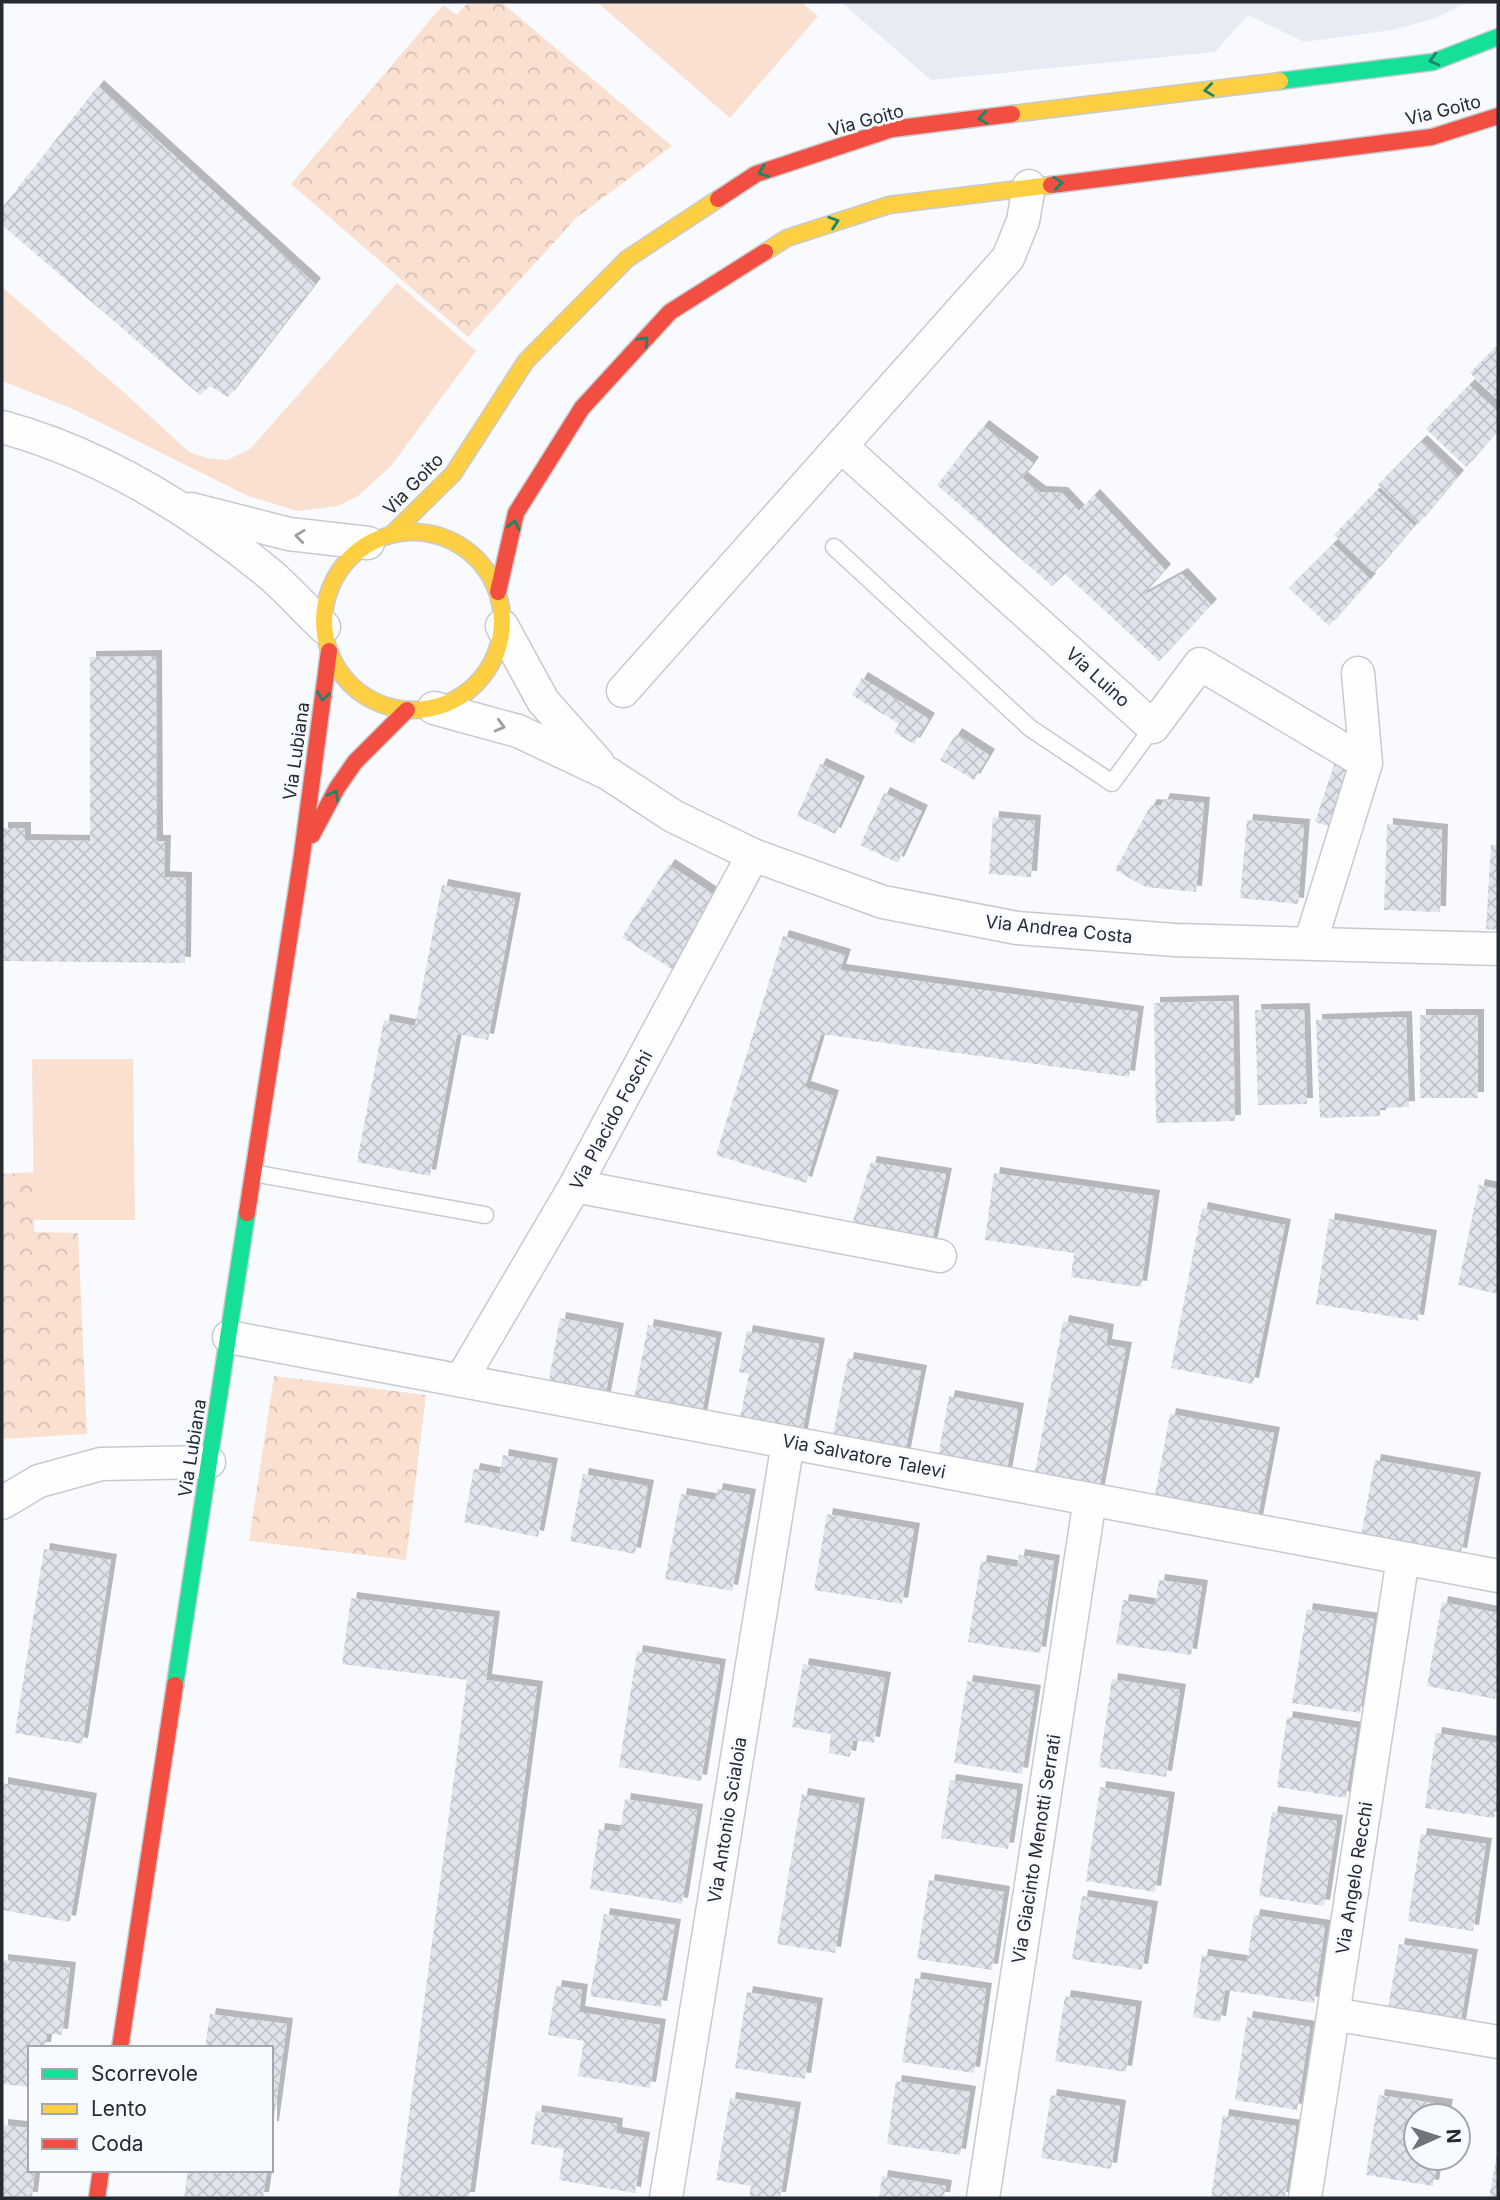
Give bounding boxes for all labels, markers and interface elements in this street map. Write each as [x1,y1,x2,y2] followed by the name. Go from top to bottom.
[1428,52,1440,66] one-way arrow
[1203,82,1215,97] one-way arrow
[1403,90,1483,130] street label: Via Goito
[826,100,906,140] street label: Via Goito
[977,110,989,125] one-way arrow
[758,164,770,178] one-way arrow
[1052,175,1063,190] one-way arrow
[828,216,840,231] one-way arrow
[635,336,648,349] one-way arrow
[379,449,447,519] street label: Via Goito
[505,520,520,532] one-way arrow
[295,528,306,543] one-way arrow
[1062,643,1134,711] street label: Via Luino
[315,691,330,702] one-way arrow
[279,701,313,801] street label: Via Lubiana
[493,717,505,732] one-way arrow
[326,790,339,802] one-way arrow
[984,911,1134,947] street label: Via Andrea Costa
[565,1047,657,1193] street label: Via Placido Foschi
[174,1397,210,1499] street label: Via Lubiana
[780,1430,948,1482] street label: Via Salvatore Talevi
[1007,1733,1065,1965] street label: Via Giacinto Menotti Serrati
[703,1735,751,1905] street label: Via Antonio Scialoia
[1332,1800,1376,1956] street label: Via Angelo Recchi
[28,2046,273,2172] legend
[91,2061,198,2086] text: Scorrevole
[91,2096,147,2121] text: Lento
[1402,2102,1472,2172] north arrow
[1442,2128,1465,2144] text: N
[91,2131,144,2156] text: Coda

